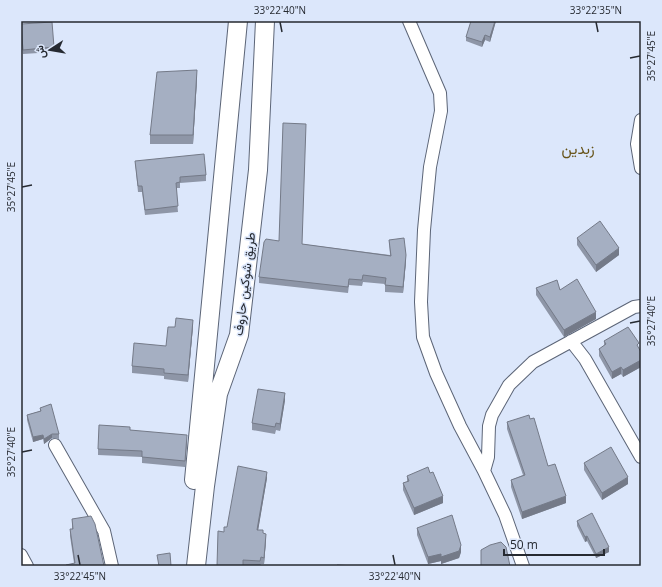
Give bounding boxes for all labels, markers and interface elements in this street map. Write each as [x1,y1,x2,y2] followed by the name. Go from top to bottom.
[254,3,306,17] text: 33°22'40"N
[570,3,622,17] text: 33°22'35"N
[30,30,70,70] north arrow
[644,31,658,81] text: 35°27'45"E
[31,44,48,60] text: ش
[561,138,595,159] district label: زبدين
[4,162,18,212] text: 35°27'45"E
[229,231,259,337] street label: طريق شوكين حاروف
[644,296,658,346] text: 35°27'40"E
[4,427,18,477] text: 35°27'40"E
[504,531,604,557] scale bar
[510,536,538,553] text: 50 m
[54,569,106,583] text: 33°22'45"N
[369,569,421,583] text: 33°22'40"N

